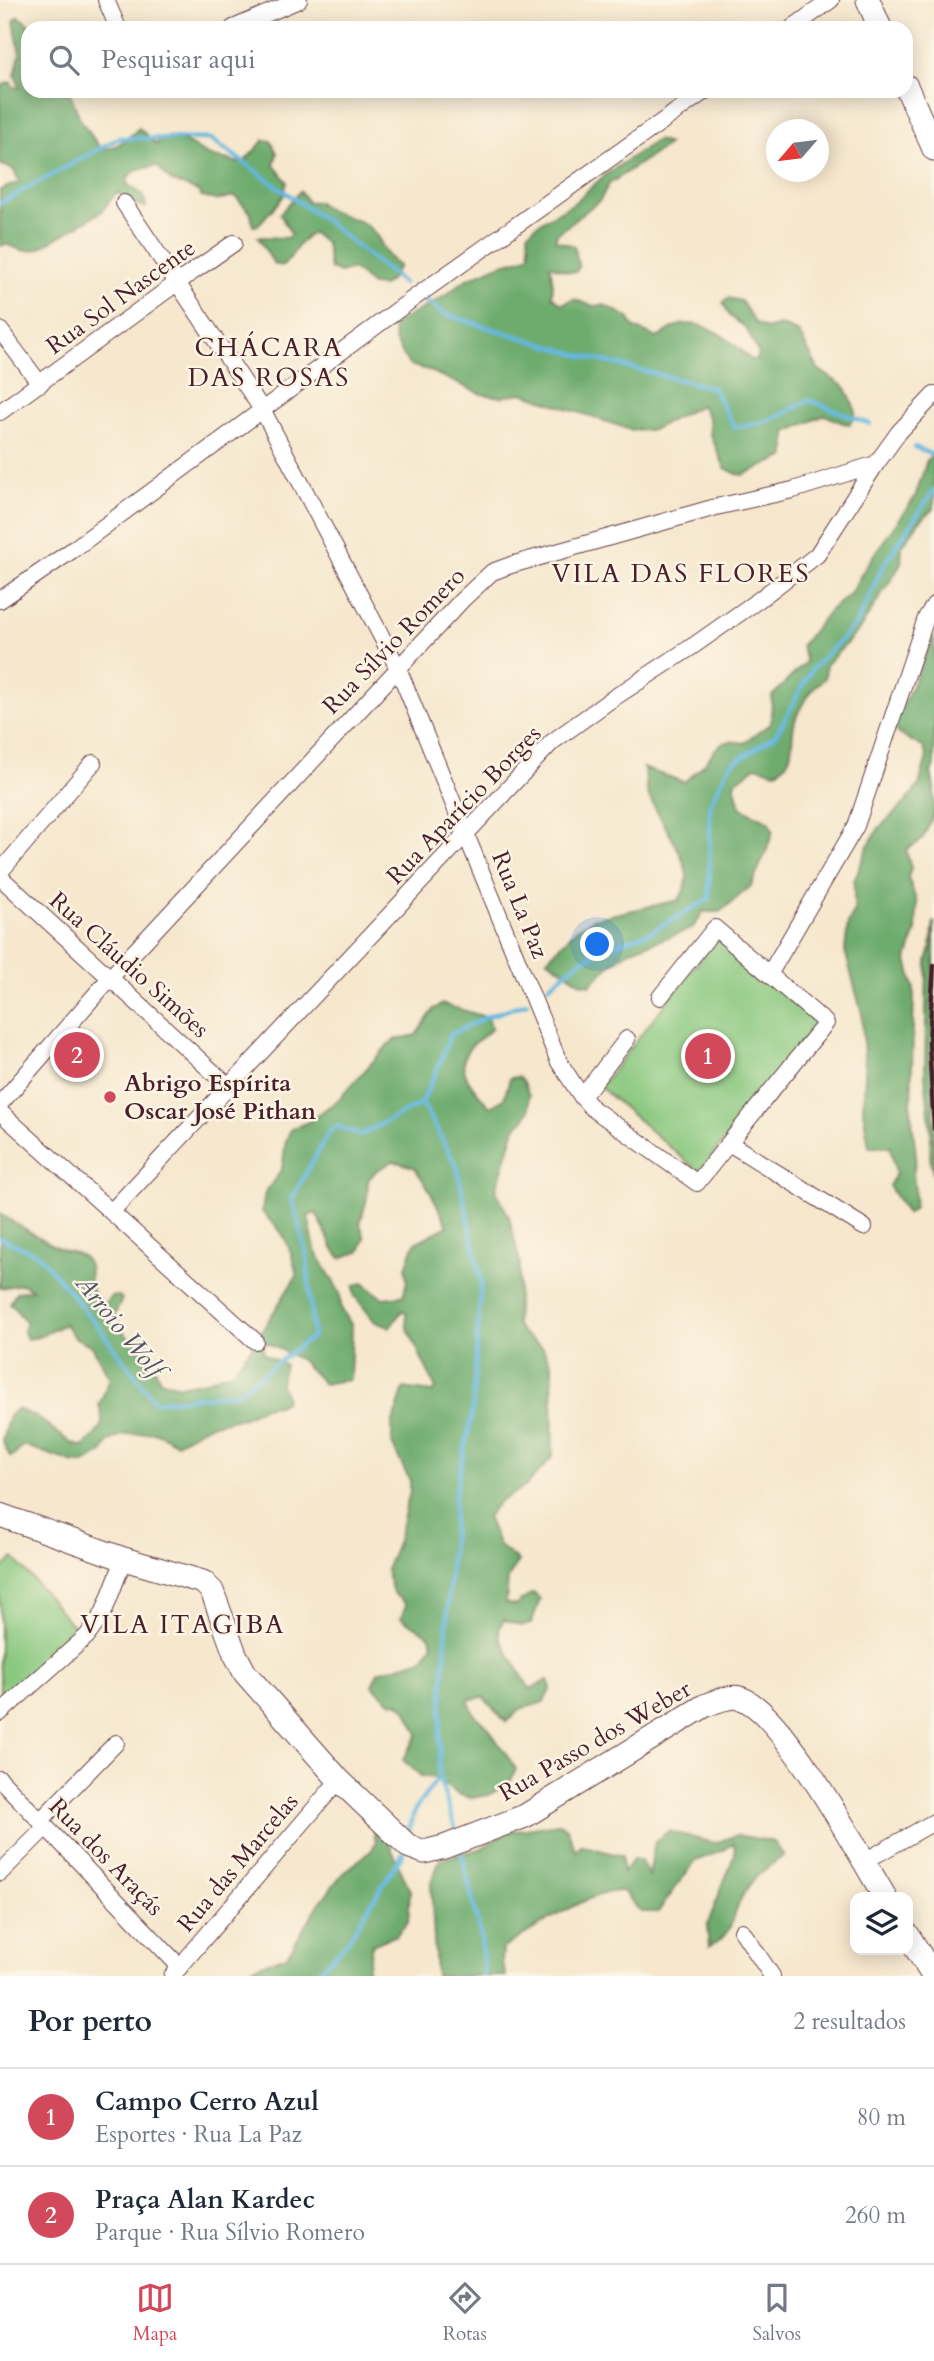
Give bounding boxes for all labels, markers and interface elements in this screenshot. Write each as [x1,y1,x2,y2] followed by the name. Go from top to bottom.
[21,21,913,98] search box
[45,41,83,79] icon: search
[101,42,256,77] text: Pesquisar aqui
[766,119,829,182] north arrow
[40,232,202,362] street label: Rua Sol Nascente
[188,330,350,395] district label: CHÁCARA DAS ROSAS
[552,556,810,591] district label: VILA DAS FLORES
[315,560,473,722] street label: Rua Sílvio Romero
[379,718,549,892] street label: Rua Aparício Borges
[483,846,557,964] street label: Rua La Paz
[42,884,216,1046] street label: Rua Cláudio Simões
[580,927,614,961] your location
[54,1029,100,1081] pin: 2
[685,1030,731,1082] pin: 1
[124,1067,317,1128] place label: Abrigo Espírita Oscar José Pithan
[102,1089,118,1105] marker: Abrigo Espírita Oscar José Pithan
[67,1266,176,1389] water label: Arroio Wolf
[80,1607,286,1642] district label: VILA ITAGIBA
[493,1672,697,1809] street label: Rua Passo dos Weber
[170,1786,306,1940] street label: Rua das Marcelas
[41,1791,171,1923] street label: Rua dos Araçás
[850,1892,913,1955] map controls
[850,1892,913,1955] button: layers
[28,2001,152,2042] text: Por perto
[793,2006,906,2037] text: 2 resultados
[95,2084,319,2119] text: Campo Cerro Azul
[45,2102,57,2133] text: 1
[857,2102,906,2133] text: 80 m
[95,2119,302,2150] text: Esportes · Rua La Paz
[95,2182,315,2217] text: Praça Alan Kardec
[45,2200,57,2231] text: 2
[845,2200,906,2231] text: 260 m
[95,2217,365,2248] text: Parque · Rua Sílvio Romero
[133,2279,177,2347] tab: Mapa
[443,2279,487,2347] tab: Rotas
[752,2279,801,2347] tab: Salvos

